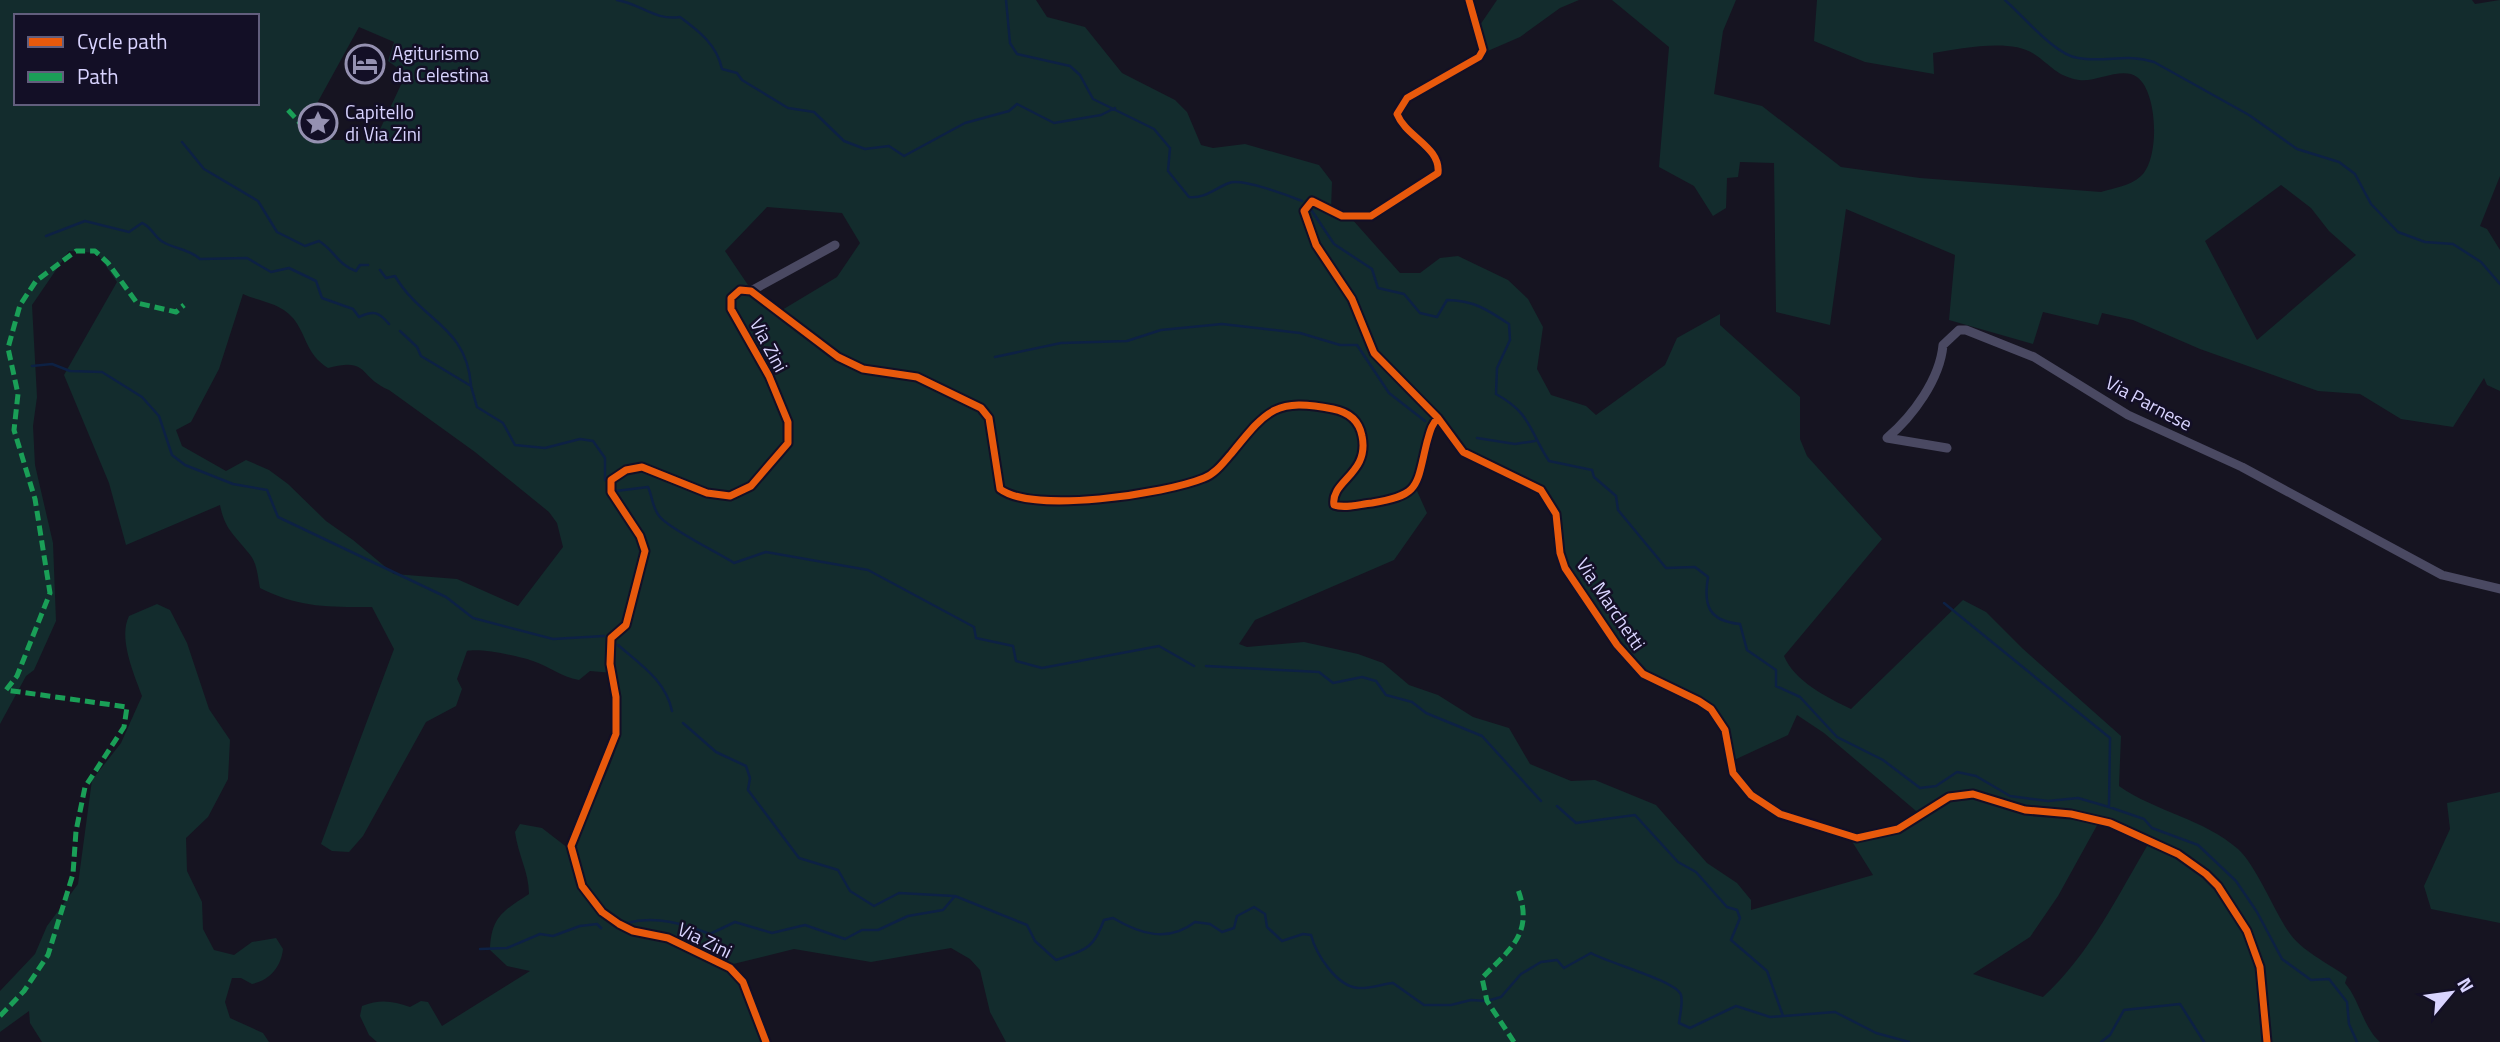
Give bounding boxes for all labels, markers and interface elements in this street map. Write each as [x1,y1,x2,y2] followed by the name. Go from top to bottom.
[14,14,259,105] legend
[77,25,168,57] text: Cycle path
[392,38,489,89] place label: Agiturismo da Celestina
[344,43,386,85] hotel icon: Agiturismo da Celestina
[77,60,119,92] text: Path
[345,97,421,148] place label: Capitello di Via Zini
[297,102,339,144] place icon: Capitello di Via Zini
[743,313,796,377] street label: Via Zini
[2101,368,2198,438] street label: Via Parnese
[1570,552,1653,656] street label: Via Marchetti
[673,914,737,965] street label: Via Zini
[2416,958,2486,1028] north arrow
[2450,972,2482,997] text: N

